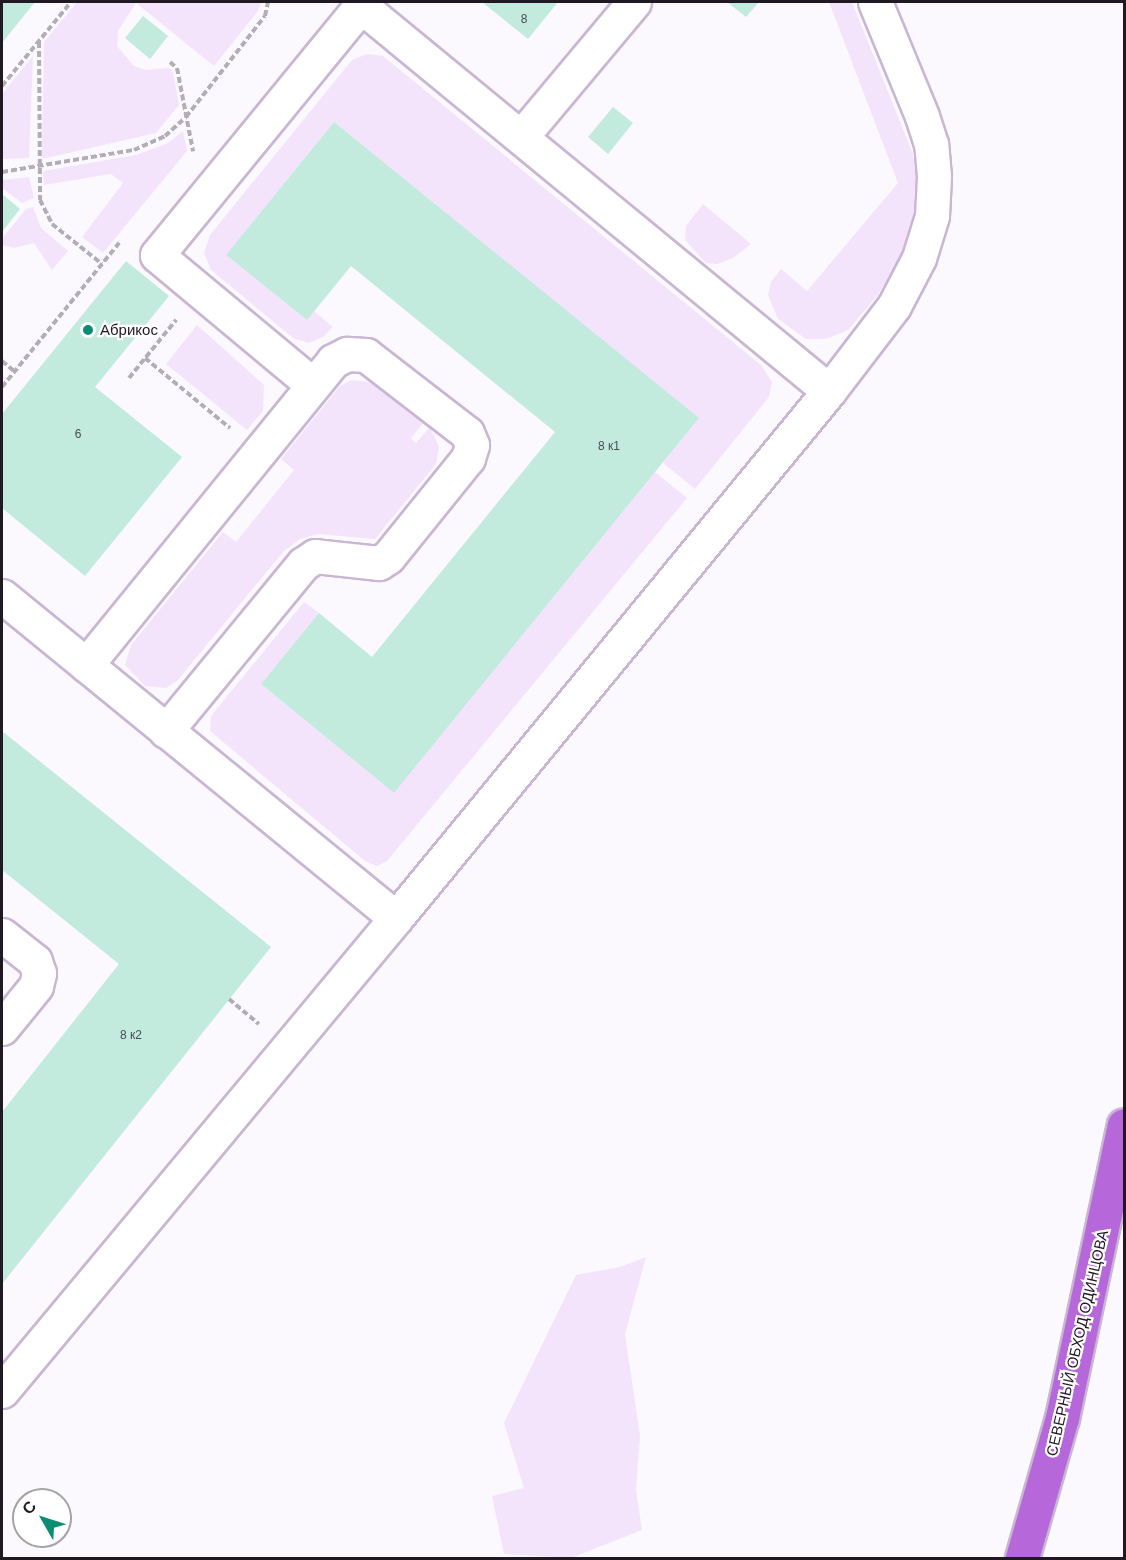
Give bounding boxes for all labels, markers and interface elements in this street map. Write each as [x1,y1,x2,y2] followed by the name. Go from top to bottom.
[521,13,527,27] house number: 8
[100,321,158,339] place label: Абрикос
[81,323,95,337] marker: Абрикос
[75,428,81,442] house number: 6
[598,440,620,454] house number: 8 к1
[120,1029,142,1043] house number: 8 к2
[1042,1228,1112,1458] street label: СЕВЕРНЫЙ ОБХОД ОДИНЦОВА
[12,1488,72,1548] north arrow
[19,1498,39,1517] text: С

